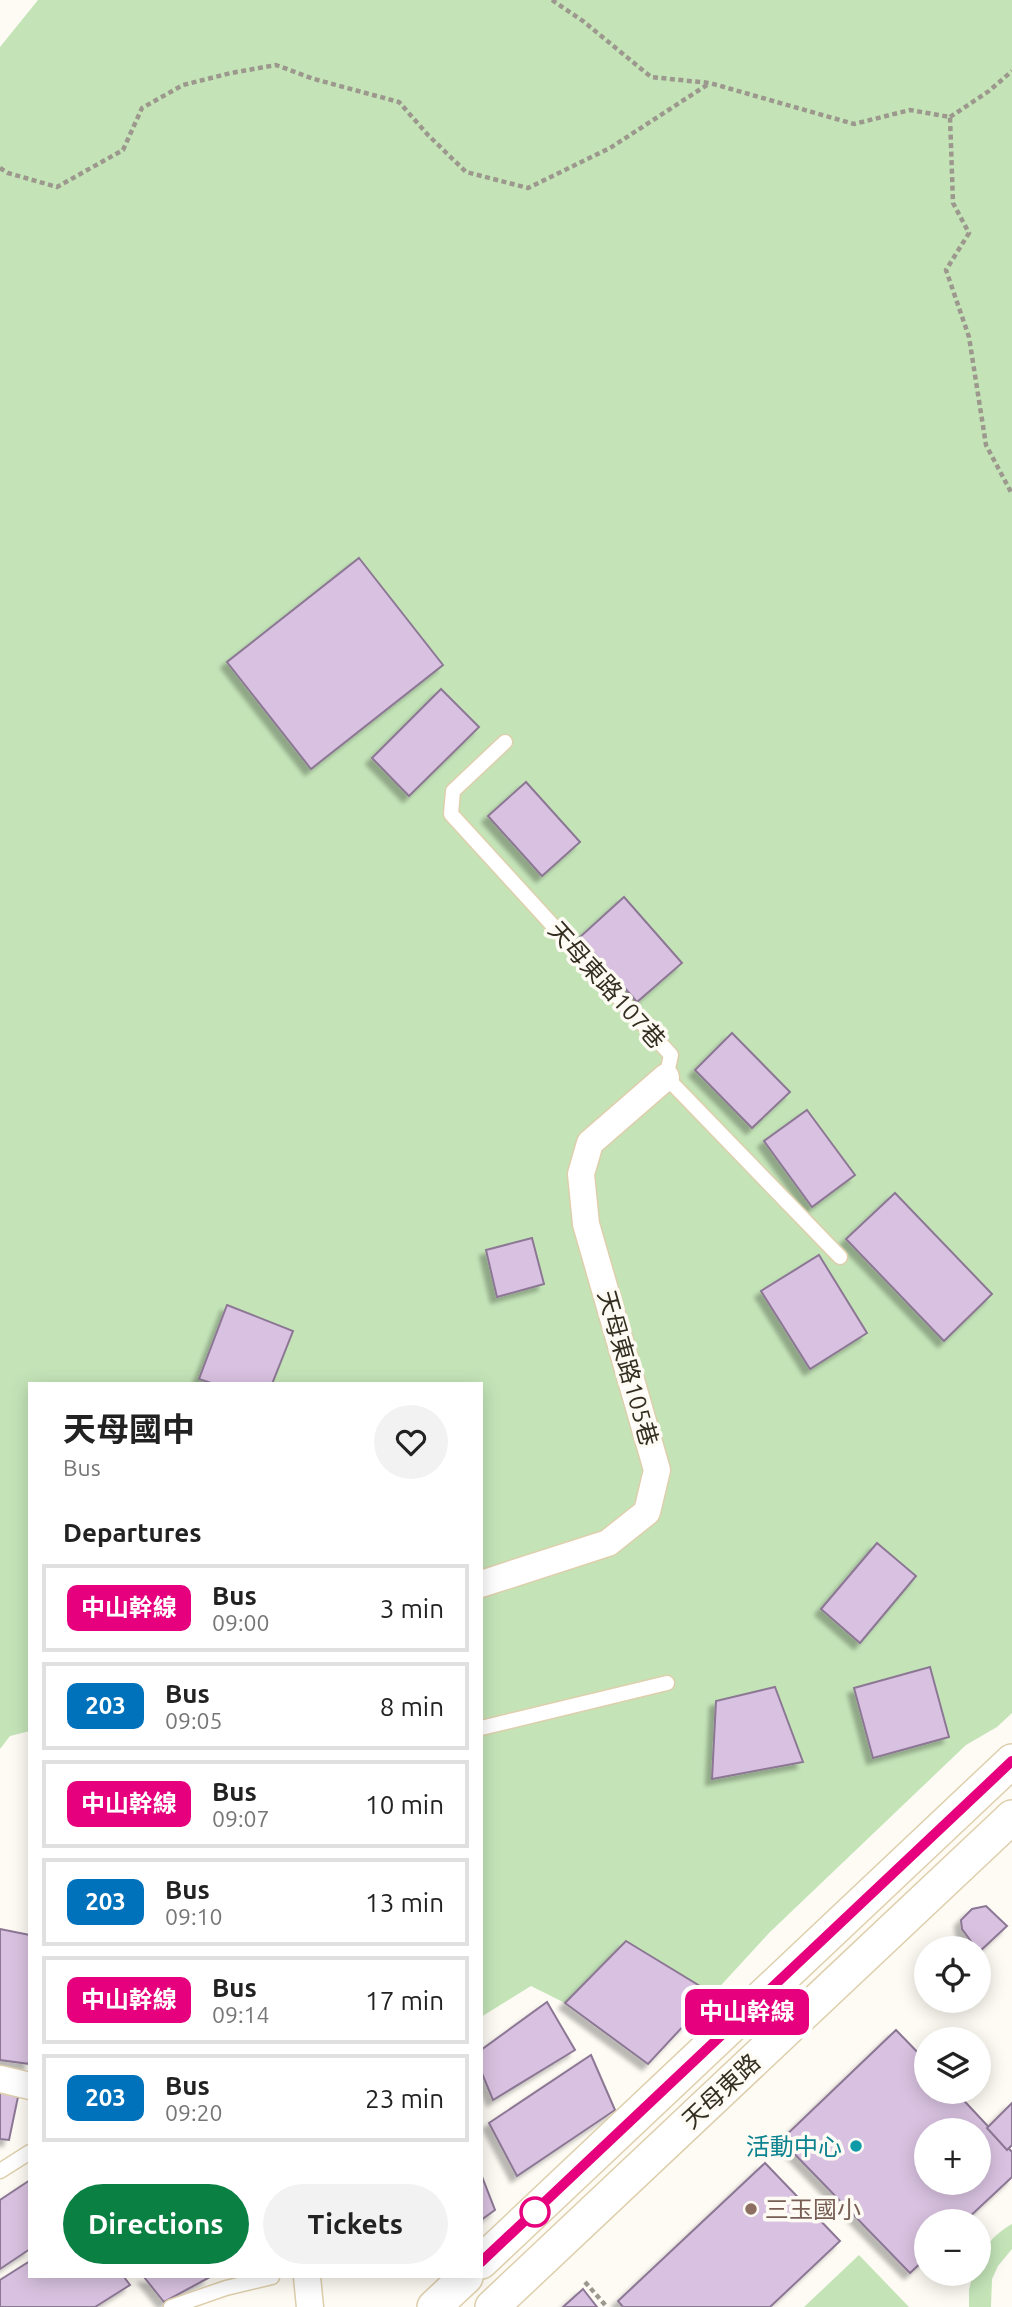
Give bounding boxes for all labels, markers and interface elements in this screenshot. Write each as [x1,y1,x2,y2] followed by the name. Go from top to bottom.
[543,916,671,1054] street label: 天母東路107巷
[593,1287,663,1449] street label: 天母東路105巷
[374,1405,448,1479] button: heart
[63,1410,195,1447] text: 天母國中
[63,1455,101,1480] text: Bus
[63,1518,201,1547] text: Departures
[212,1581,257,1610] text: Bus
[81,1594,177,1621] text: 中山幹線
[380,1594,444,1623] text: 3 min
[212,1610,270,1635] text: 09:00
[165,1679,210,1708] text: Bus
[85,1692,126,1719] text: 203
[380,1692,444,1721] text: 8 min
[165,1708,223,1733] text: 09:05
[212,1777,257,1806] text: Bus
[81,1790,177,1817] text: 中山幹線
[365,1790,444,1819] text: 10 min
[212,1806,270,1831] text: 09:07
[165,1875,210,1904] text: Bus
[85,1888,126,1915] text: 203
[365,1888,444,1917] text: 13 min
[165,1904,223,1929] text: 09:10
[914,1936,991,2286] map controls
[914,1936,991,2013] button: locate
[212,1973,257,2002] text: Bus
[81,1986,177,2013] text: 中山幹線
[365,1986,444,2015] text: 17 min
[698,1989,796,2035] line badge: 中山幹線
[699,1998,795,2025] text: 中山幹線
[212,2002,270,2027] text: 09:14
[914,2027,991,2104] button: layers
[677,2048,765,2134] street label: 天母東路
[165,2071,210,2100] text: Bus
[85,2084,126,2111] text: 203
[365,2084,444,2113] text: 23 min
[165,2100,223,2125] text: 09:20
[914,2118,991,2195] button: +
[746,2133,842,2160] place label: 活動中心
[848,2138,864,2154] marker: 活動中心
[63,2184,249,2264] button: Directions
[263,2184,448,2264] button: Tickets
[765,2196,861,2223] place label: 三玉國小
[520,2197,550,2227] unlabelled marker
[743,2201,759,2217] marker: 三玉國小
[914,2209,991,2286] button: −

